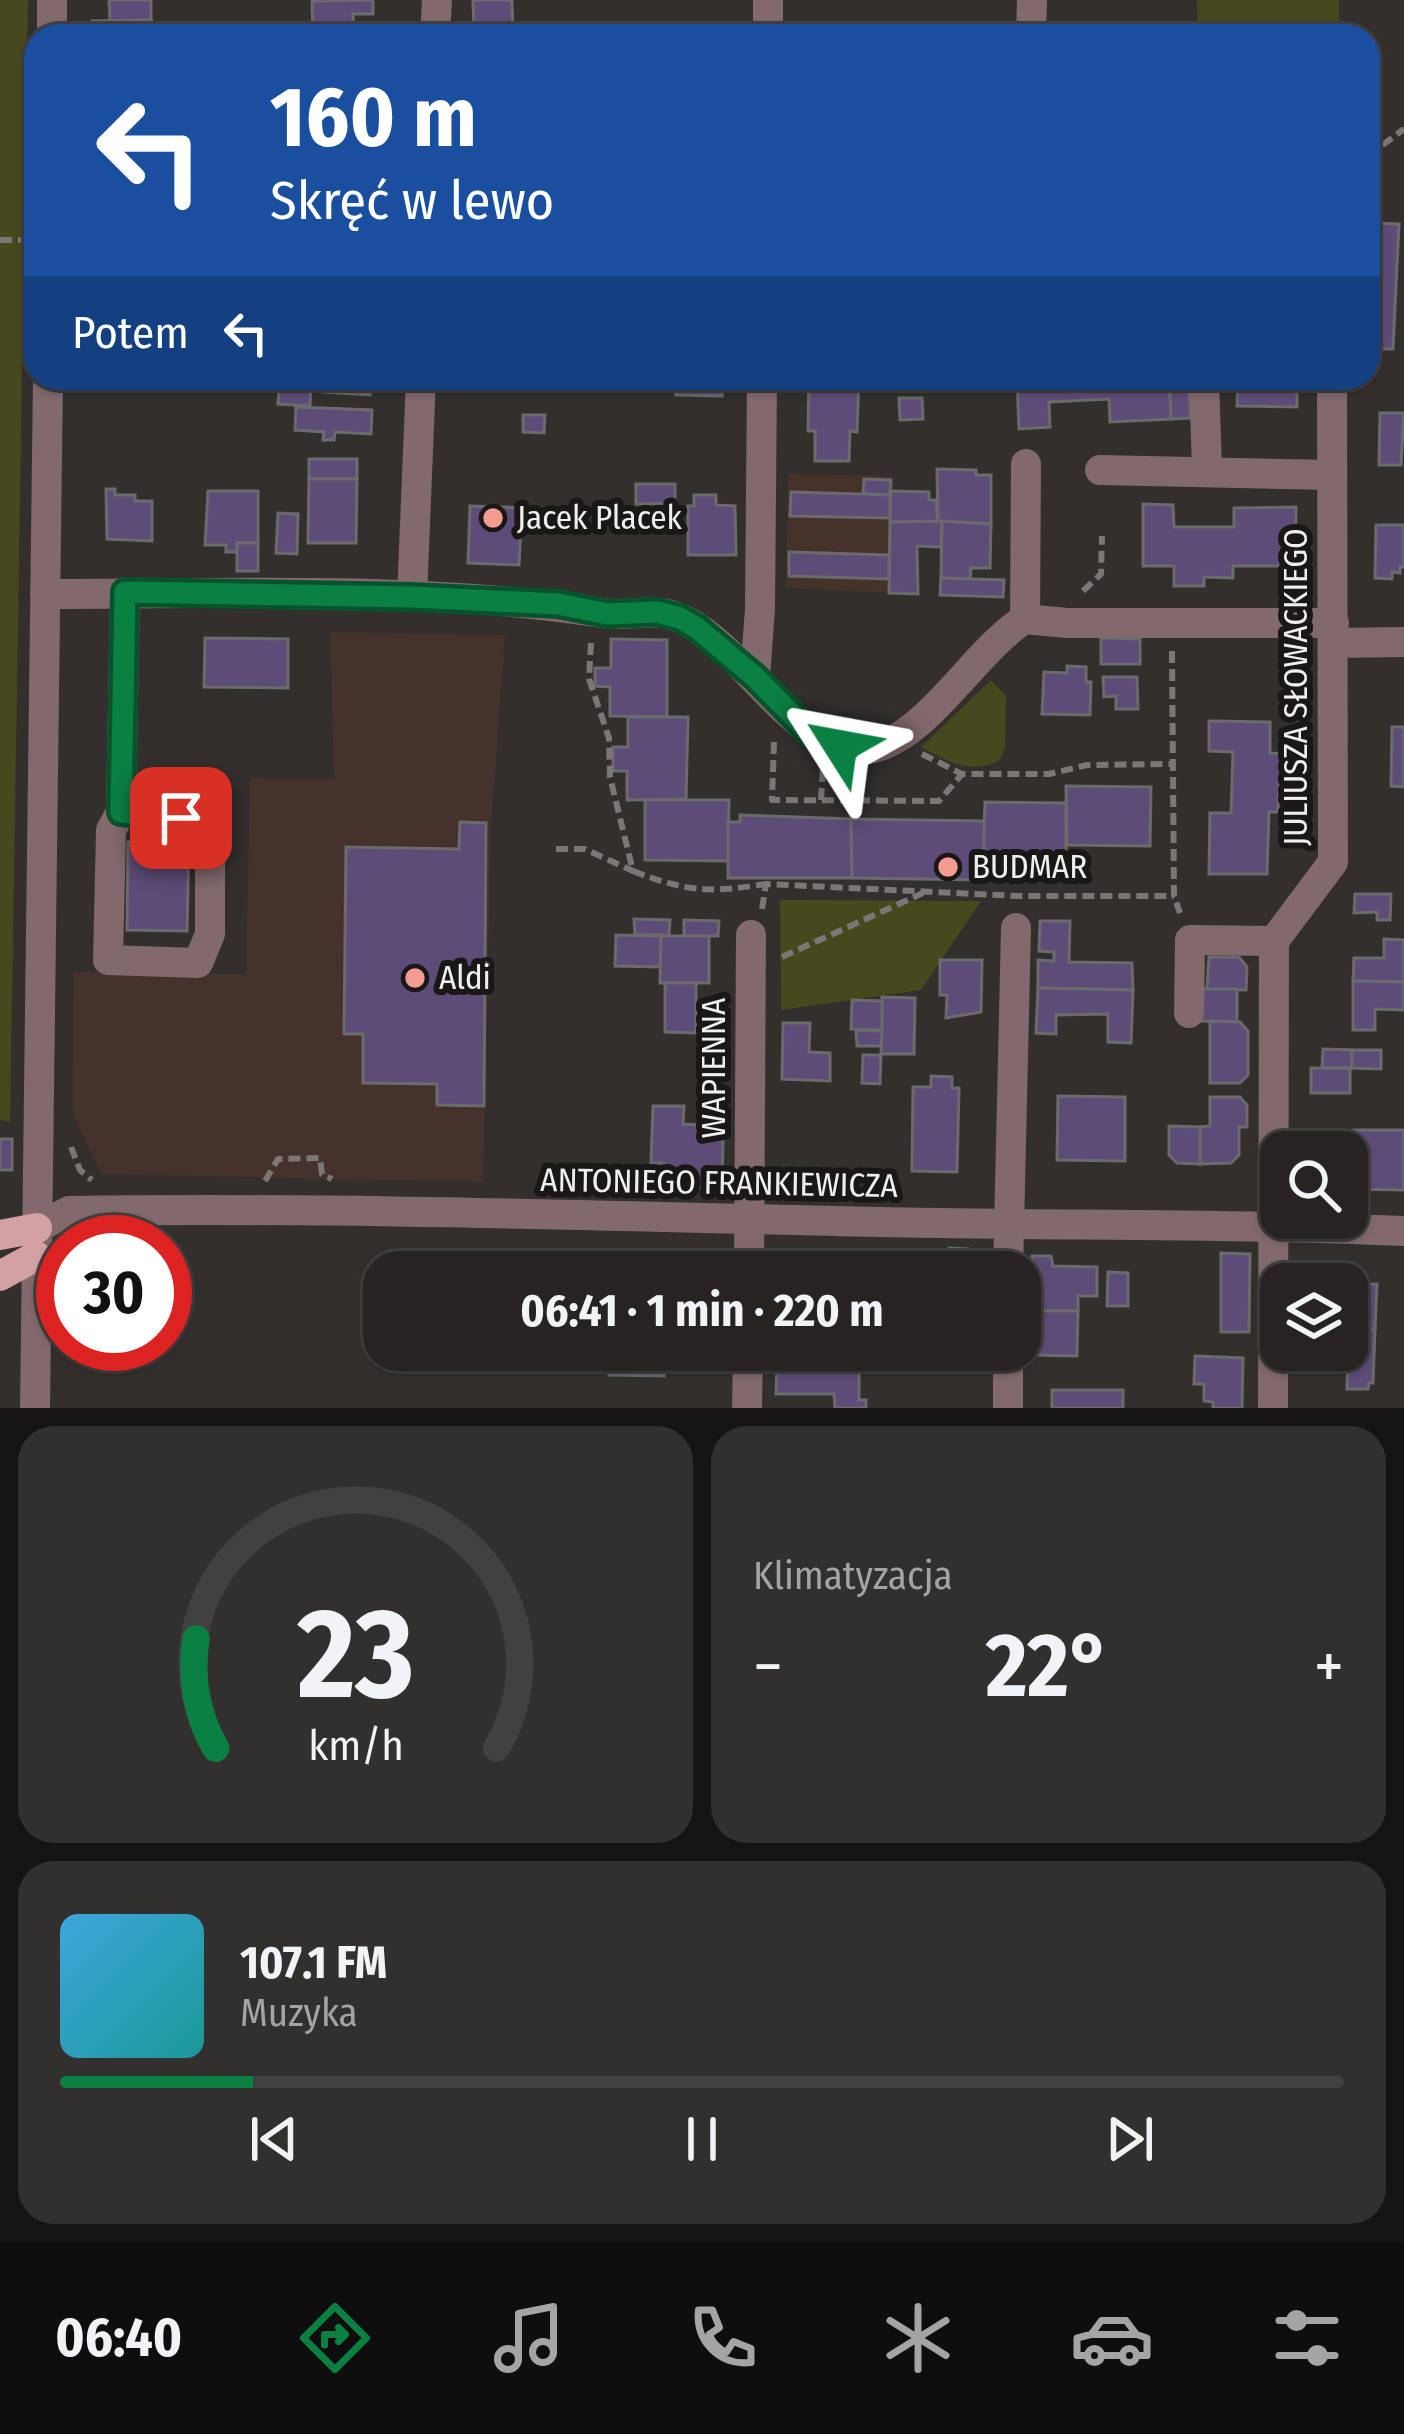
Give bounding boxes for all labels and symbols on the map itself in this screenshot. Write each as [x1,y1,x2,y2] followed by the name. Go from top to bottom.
[517,498,683,538] place label: Jacek Placek
[480,505,506,531] marker: Jacek Placek
[1276,528,1316,846] street label: JULIUSZA SŁOWACKIEGO
[777,683,903,809] position arrow
[130,767,232,869] pin
[972,847,1087,887] place label: BUDMAR
[935,854,961,880] marker: BUDMAR
[439,958,491,998] place label: Aldi
[402,965,428,991] marker: Aldi
[694,997,734,1138] street label: WAPIENNA
[540,1160,899,1206] street label: ANTONIEGO FRANKIEWICZA
[36,1215,192,1371] speed limit sign: 30

